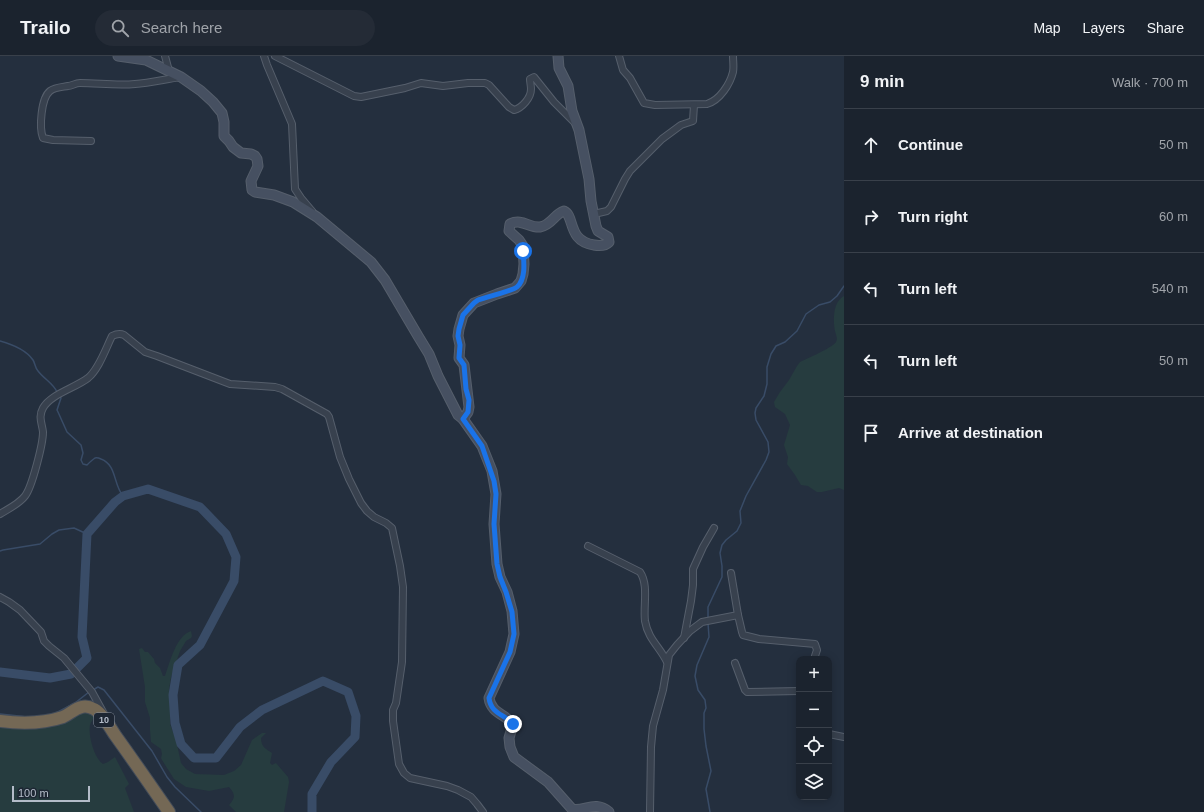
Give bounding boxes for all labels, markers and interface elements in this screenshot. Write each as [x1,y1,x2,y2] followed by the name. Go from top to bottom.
[95,10,375,46] search box
[20,17,71,38] text: Trailo
[109,17,131,39] icon: search
[141,19,222,36] text: Search here
[1033,20,1061,36] text: Map
[1083,20,1125,36] text: Layers
[1147,20,1184,36] text: Share
[860,72,904,91] text: 9 min
[1112,75,1188,90] text: Walk · 700 m
[860,134,882,156] icon: ahead
[898,136,963,153] text: Continue
[1159,137,1188,152] text: 50 m
[860,206,882,228] icon: right
[898,208,968,225] text: Turn right
[1159,209,1188,224] text: 60 m
[514,242,532,260] route start
[860,278,882,300] icon: left
[898,280,957,297] text: Turn left
[1152,281,1188,296] text: 540 m
[860,350,882,372] icon: left
[898,352,957,369] text: Turn left
[1159,353,1188,368] text: 50 m
[860,422,882,444] icon: arrive
[898,424,1043,441] text: Arrive at destination
[796,656,832,800] map controls
[796,656,832,692] button: +
[796,692,832,728] button: −
[94,713,114,727] road number: 10
[504,715,522,733] route end
[796,728,832,764] button: locate
[796,764,832,800] button: layers
[12,784,90,803] scale bar
[18,787,49,799] text: 100 m

